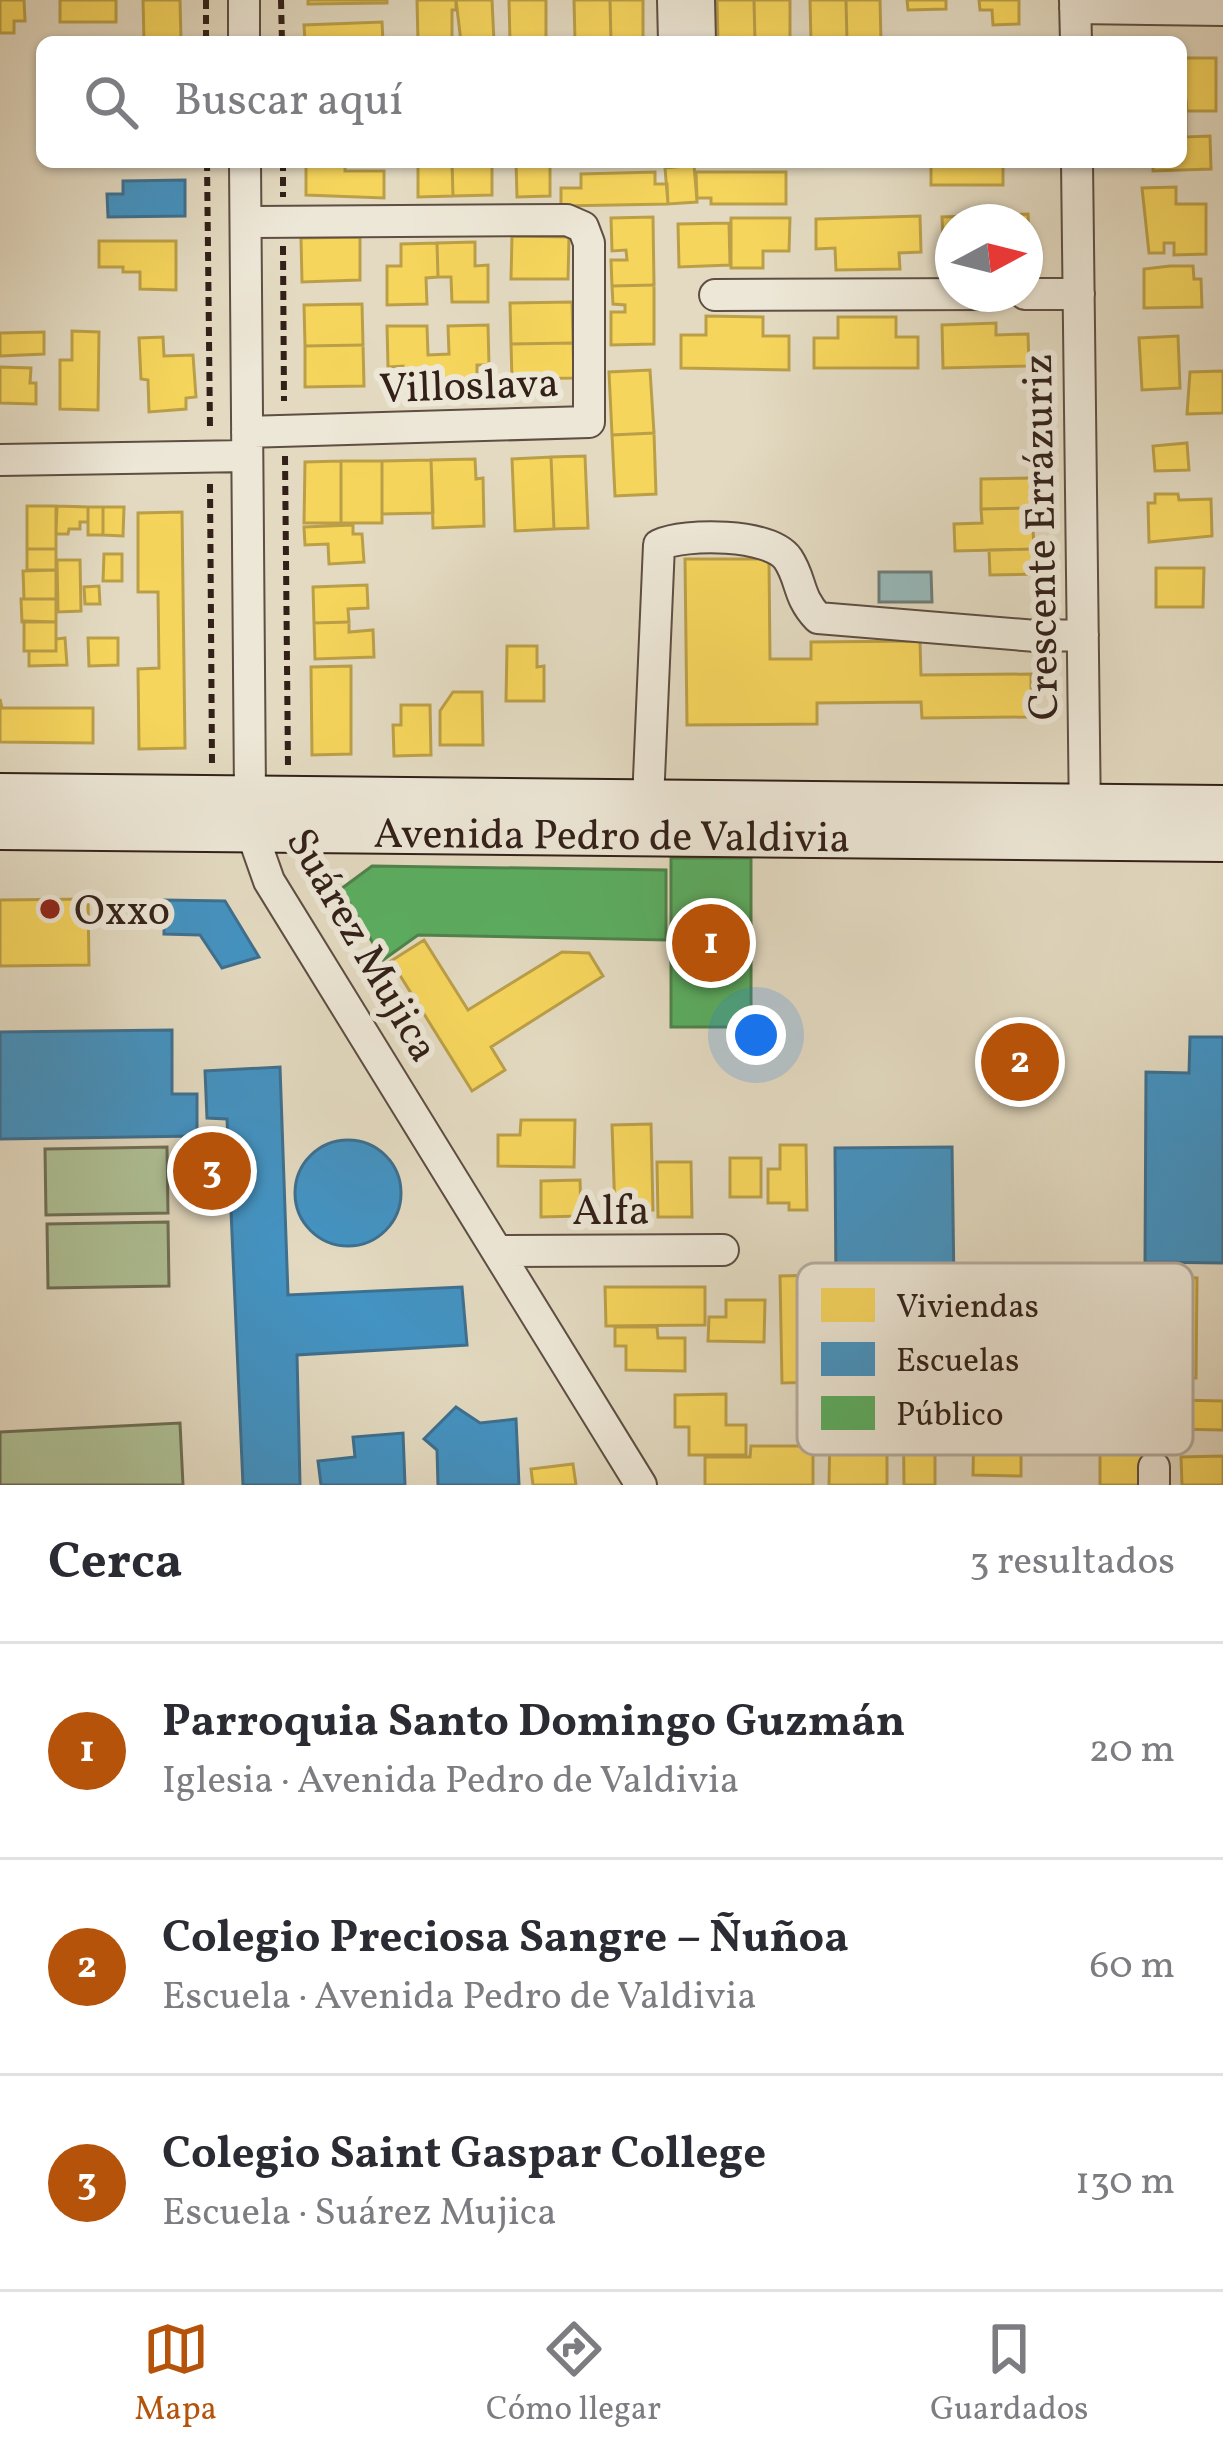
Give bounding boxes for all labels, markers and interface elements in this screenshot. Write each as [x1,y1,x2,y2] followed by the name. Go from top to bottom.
[36,36,1187,168] search box
[78,69,144,135] icon: search
[174,71,403,134] text: Buscar aquí
[935,204,1043,312] north arrow
[1011,353,1076,721] street label: Crescente Errázuriz
[378,356,560,421] street label: Villoslava
[373,807,850,870] street label: Avenida Pedro de Valdivia
[269,819,451,1074] street label: Suárez Mujica
[74,884,170,943] place label: Oxxo
[37,896,63,922] marker: Oxxo
[672,898,750,988] pin: 1
[726,1005,786,1065] your location
[981,1017,1059,1107] pin: 2
[173,1126,251,1216] pin: 3
[572,1184,650,1243] street label: Alfa
[797,1263,1193,1455] legend
[896,1286,1039,1332] text: Viviendas
[896,1340,1019,1386] text: Escuelas
[896,1394,1004,1440] text: Público
[48,1528,183,1599] text: Cerca
[969,1536,1175,1590] text: 3 resultados
[162,1692,905,1755] text: Parroquia Santo Domingo Guzmán
[79,1724,95,1778] text: 1
[1089,1724,1175,1778] text: 20 m
[162,1755,739,1809] text: Iglesia · Avenida Pedro de Valdivia
[162,1908,849,1971] text: Colegio Preciosa Sangre – Ñuñoa
[77,1940,97,1994] text: 2
[1090,1940,1175,1994] text: 60 m
[162,1971,757,2025] text: Escuela · Avenida Pedro de Valdivia
[162,2124,766,2187] text: Colegio Saint Gaspar College
[77,2156,97,2210] text: 3
[1075,2156,1175,2210] text: 130 m
[162,2187,557,2241] text: Escuela · Suárez Mujica
[135,2316,217,2434] tab: Mapa
[486,2316,661,2434] tab: Cómo llegar
[930,2316,1088,2434] tab: Guardados

